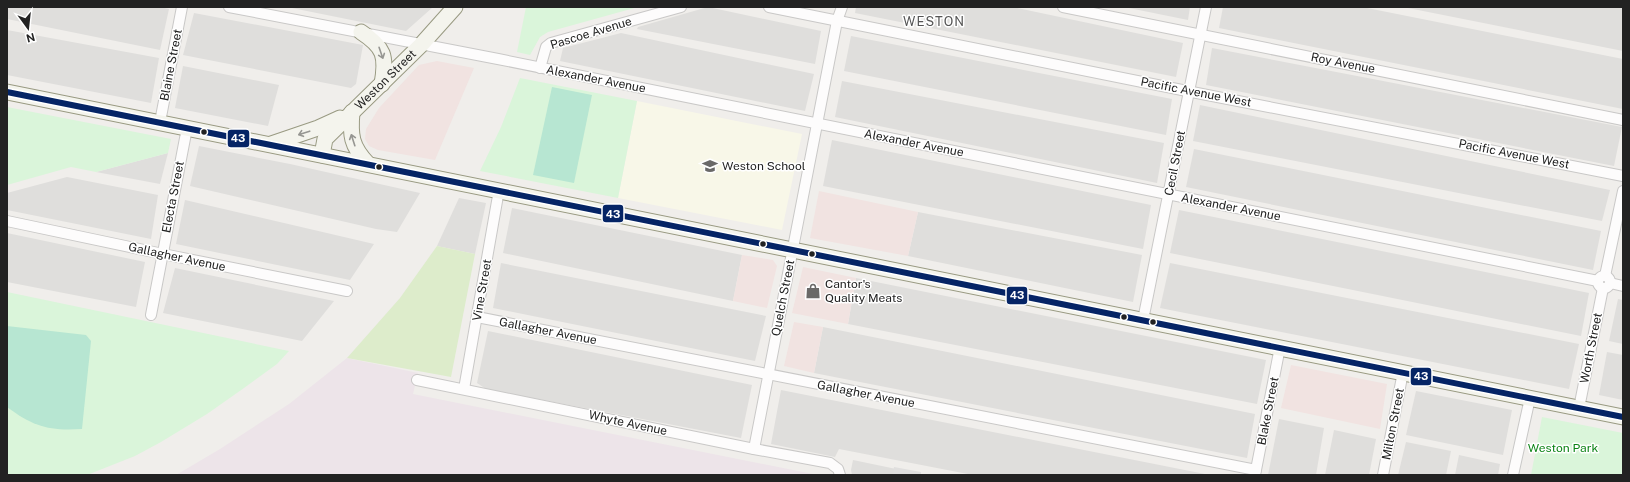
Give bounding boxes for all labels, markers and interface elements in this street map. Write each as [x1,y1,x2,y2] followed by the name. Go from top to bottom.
[8,8,48,48] north arrow
[549,14,634,52] street label: Pascoe Avenue
[903,14,965,29] district label: WESTON
[157,28,185,102] street label: Blaine Street
[25,31,36,45] text: N
[352,47,419,113] street label: Weston Street
[378,47,386,59] one-way arrow
[1310,50,1376,76] street label: Roy Avenue
[545,62,647,96] street label: Alexander Avenue
[1139,74,1253,110] street label: Pacific Avenue West
[863,126,965,160] street label: Alexander Avenue
[199,127,209,137] unlabelled marker
[227,129,250,148] line badge: 43
[1162,129,1188,197] street label: Cecil Street
[297,130,310,137] one-way arrow
[231,132,245,144] text: 43
[349,134,356,147] one-way arrow
[1457,136,1571,172] street label: Pacific Avenue West
[701,157,719,175] school or university icon: Weston School
[722,159,806,173] place label: Weston School
[159,160,187,234] street label: Electa Street
[374,162,384,172] unlabelled marker
[1180,190,1282,224] street label: Alexander Avenue
[602,204,624,223] line badge: 43
[606,208,620,220] text: 43
[758,239,768,249] unlabelled marker
[127,240,227,274] street label: Gallagher Avenue
[807,249,817,259] unlabelled marker
[470,258,494,322] street label: Vine Street
[769,258,797,337] street label: Quelch Street
[825,277,902,305] place label: Cantor's Quality Meats
[804,282,822,300] shop icon: Cantor's Quality Meats
[1006,286,1028,305] line badge: 43
[1010,289,1024,301] text: 43
[1577,311,1605,385] street label: Worth Street
[1119,312,1129,322] unlabelled marker
[498,315,598,347] street label: Gallagher Avenue
[1148,317,1158,327] unlabelled marker
[1410,367,1432,386] line badge: 43
[1414,370,1428,382] text: 43
[1255,375,1282,446] street label: Blake Street
[816,378,916,410] street label: Gallagher Avenue
[1379,386,1407,461] street label: Milton Street
[587,408,669,438] street label: Whyte Avenue
[1528,441,1598,455] park label: Weston Park

